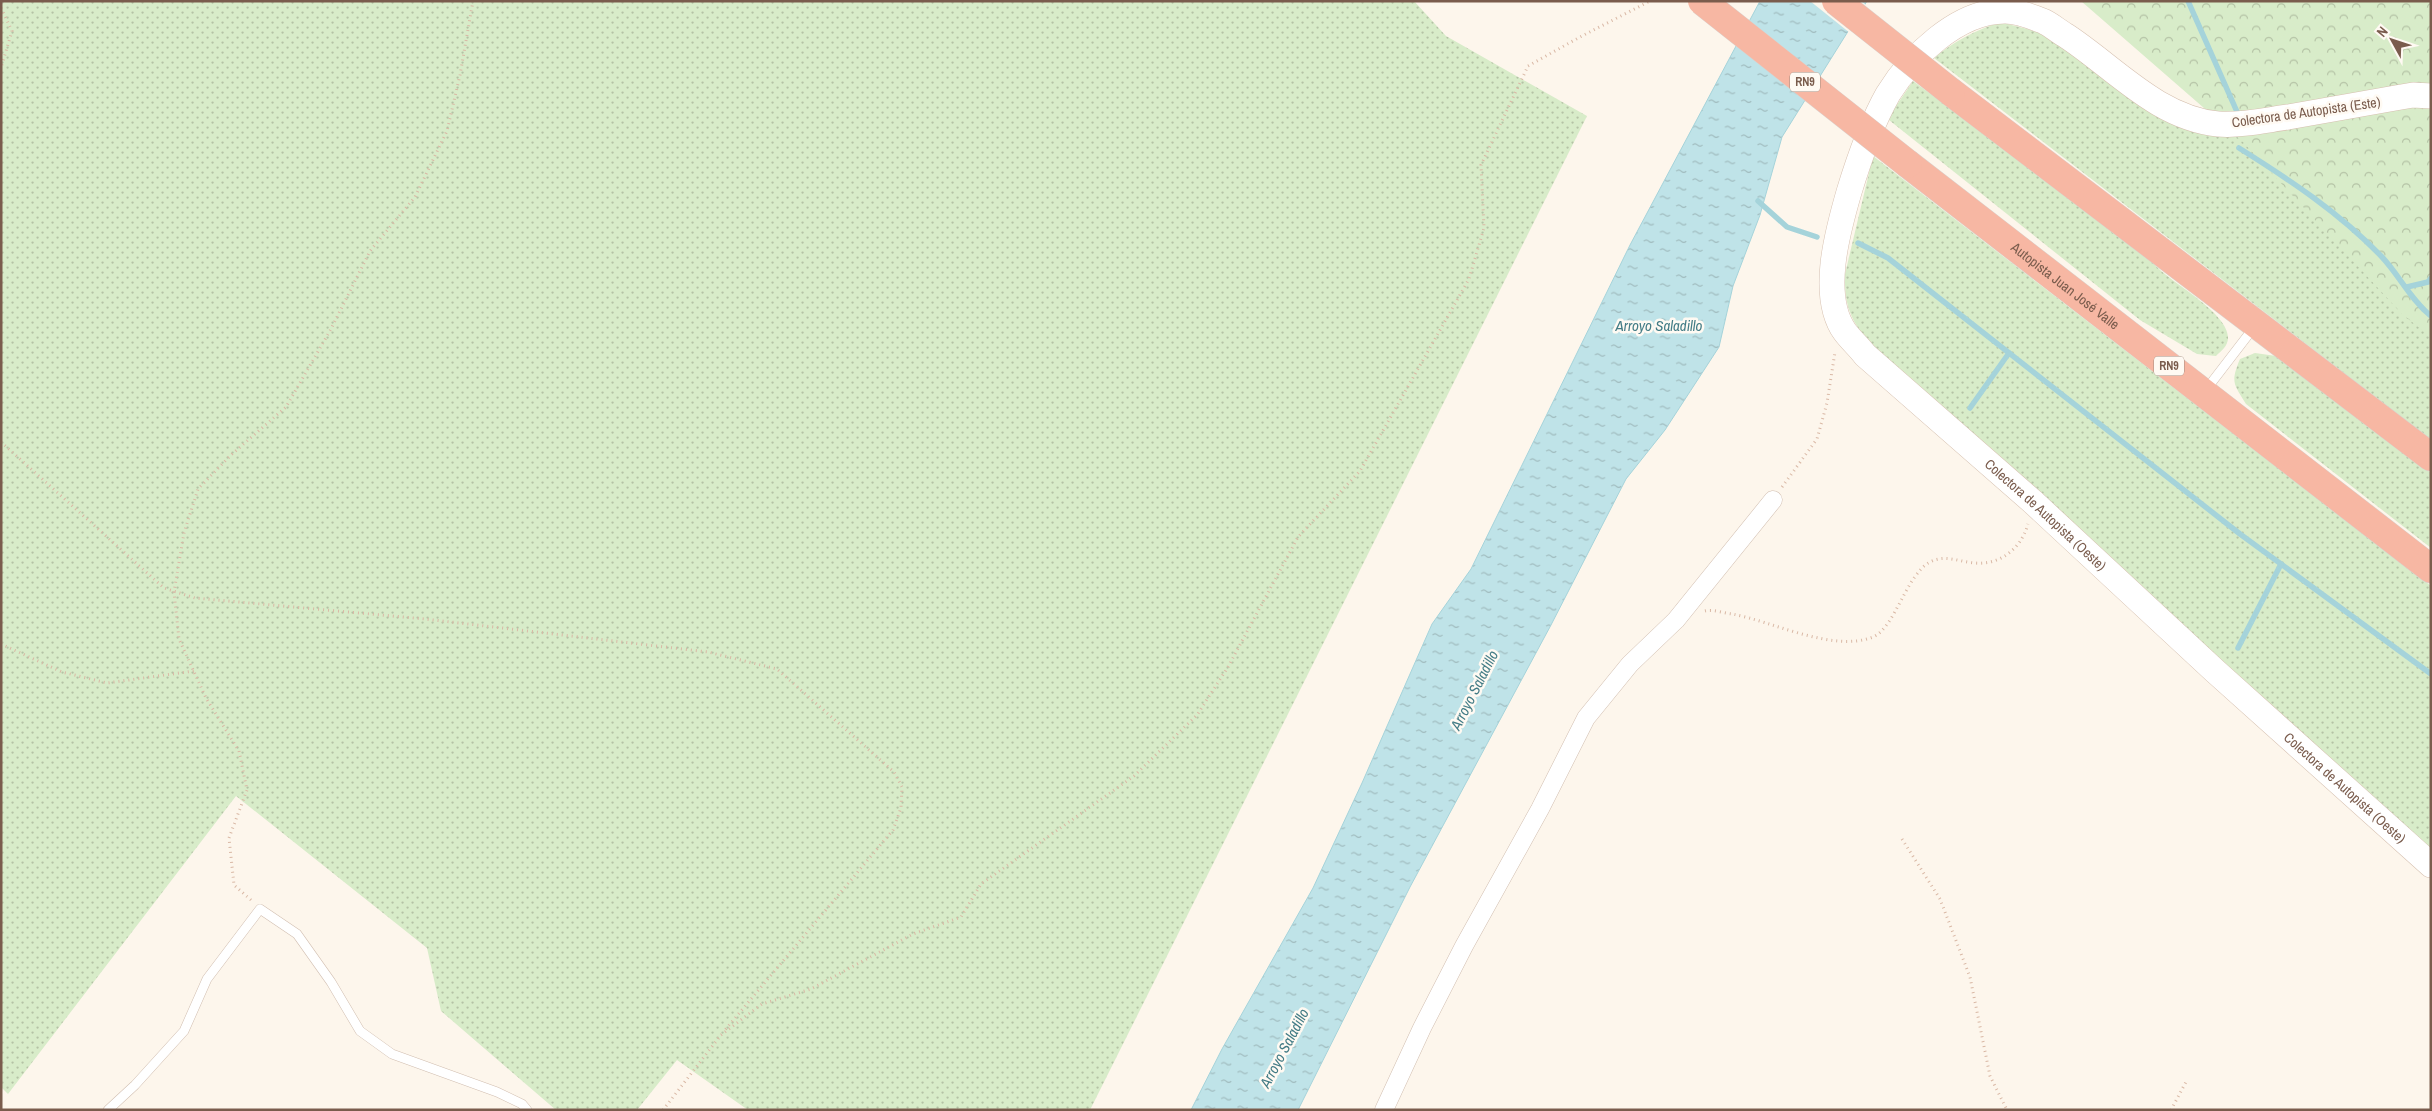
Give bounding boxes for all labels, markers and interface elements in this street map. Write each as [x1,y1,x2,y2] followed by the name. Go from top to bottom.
[2367,15,2417,65] north arrow
[2372,23,2392,41] text: N
[1790,72,1820,91] road number: RN9
[2230,93,2382,131] street label: Colectora de Autopista (Este)
[2007,238,2123,333] street label: Autopista Juan José Valle
[1615,315,1703,336] water label: Arroyo Saladillo
[2154,356,2184,376] road number: RN9
[1981,455,2110,575] street label: Colectora de Autopista (Oeste)
[1444,646,1503,734] water label: Arroyo Saladillo
[2280,728,2410,847] street label: Colectora de Autopista (Oeste)
[1254,1005,1314,1092] water label: Arroyo Saladillo

